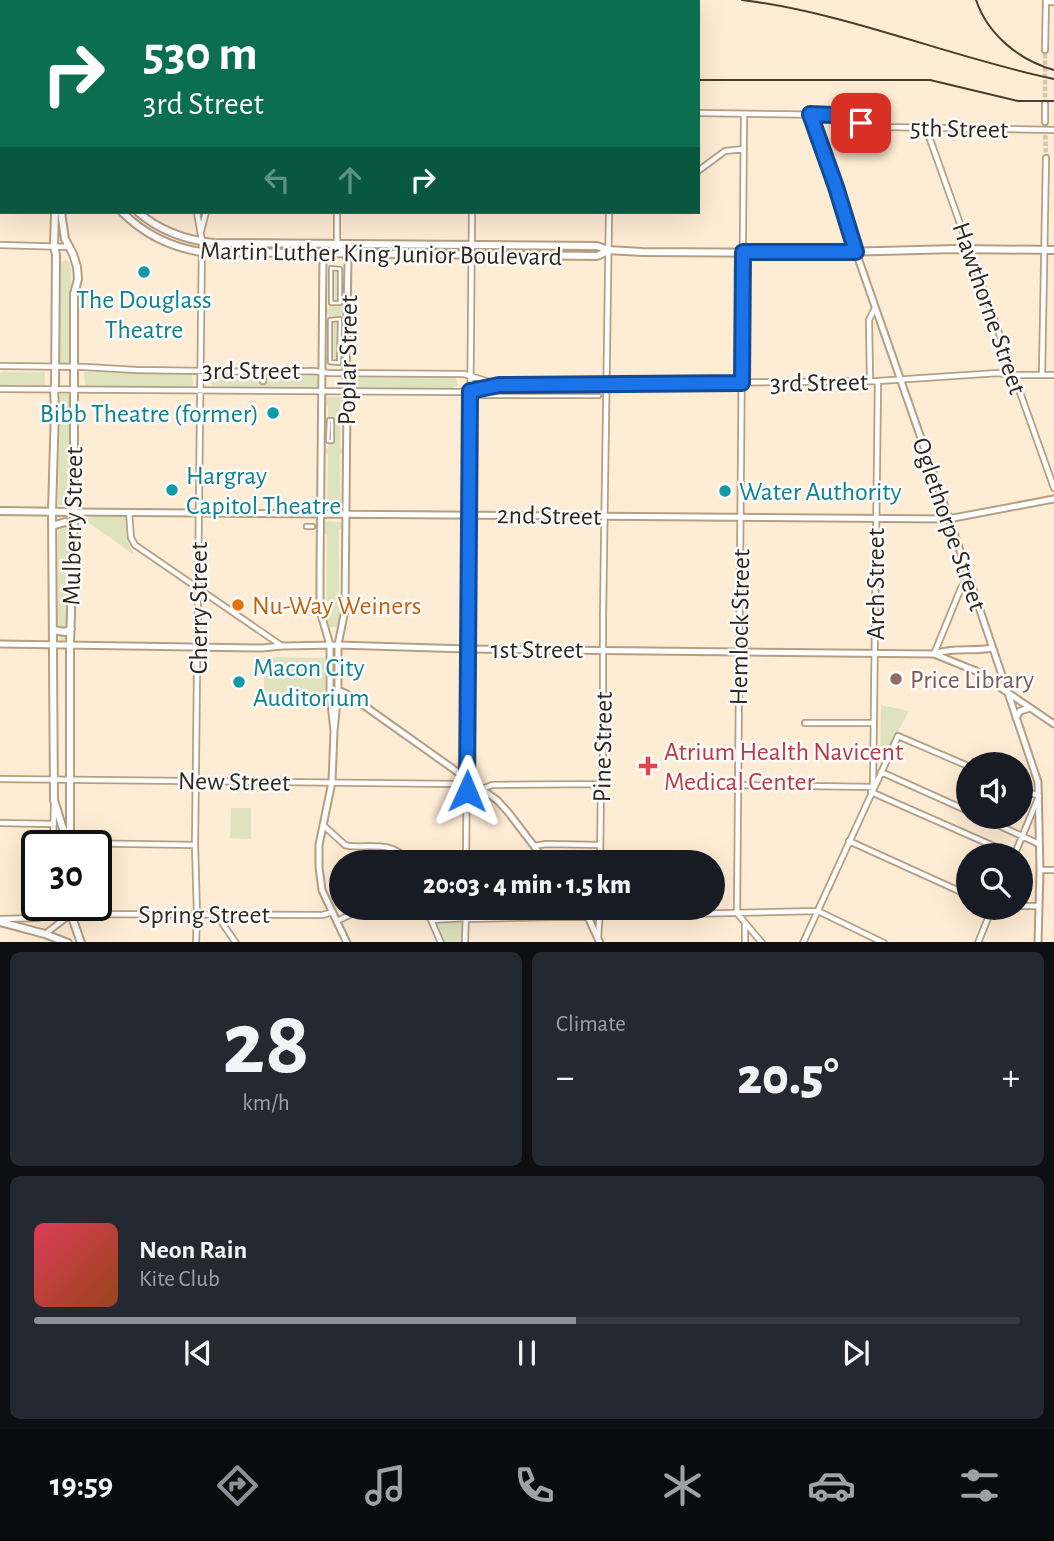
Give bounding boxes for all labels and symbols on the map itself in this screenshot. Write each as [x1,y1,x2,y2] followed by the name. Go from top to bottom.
[831,93,891,153] pin
[910,115,1008,143] street label: 5th Street
[947,219,1031,398] street label: Hawthorne Street
[200,238,562,270] street label: Martin Luther King Junior Boulevard
[136,264,152,280] marker: The Douglass Theatre
[76,287,212,343] place label: The Douglass Theatre
[334,295,362,425] street label: Poplar Street
[202,358,300,384] street label: 3rd Street
[770,369,868,397] street label: 3rd Street
[40,401,259,427] place label: Bibb Theatre (former)
[265,405,281,421] marker: Bibb Theatre (former)
[907,435,991,614] street label: Oglethorpe Street
[59,446,87,606] street label: Mulberry Street
[186,463,341,519] place label: Hargray Capitol Theatre
[739,479,902,505] place label: Water Authority
[164,482,180,498] marker: Hargray Capitol Theatre
[717,483,733,499] marker: Water Authority
[497,502,601,530] street label: 2nd Street
[863,528,889,640] street label: Arch Street
[186,542,212,674] street label: Cherry Street
[726,548,754,706] street label: Hemlock Street
[252,593,421,619] place label: Nu-Way Weiners
[230,597,246,613] marker: Nu-Way Weiners
[491,637,583,663] street label: 1st Street
[253,655,369,711] place label: Macon City Auditorium
[910,667,1034,693] place label: Price Library
[888,671,904,687] marker: Price Library
[231,674,247,690] marker: Macon City Auditorium
[589,691,617,803] street label: Pine Street
[664,739,903,795] place label: Atrium Health Navicent Medical Center
[430,754,504,828] position arrow
[638,756,658,776] marker: Atrium Health Navicent Medical Center
[178,768,290,796] street label: New Street
[21,830,112,921] speed limit sign: 30
[138,902,270,928] street label: Spring Street

